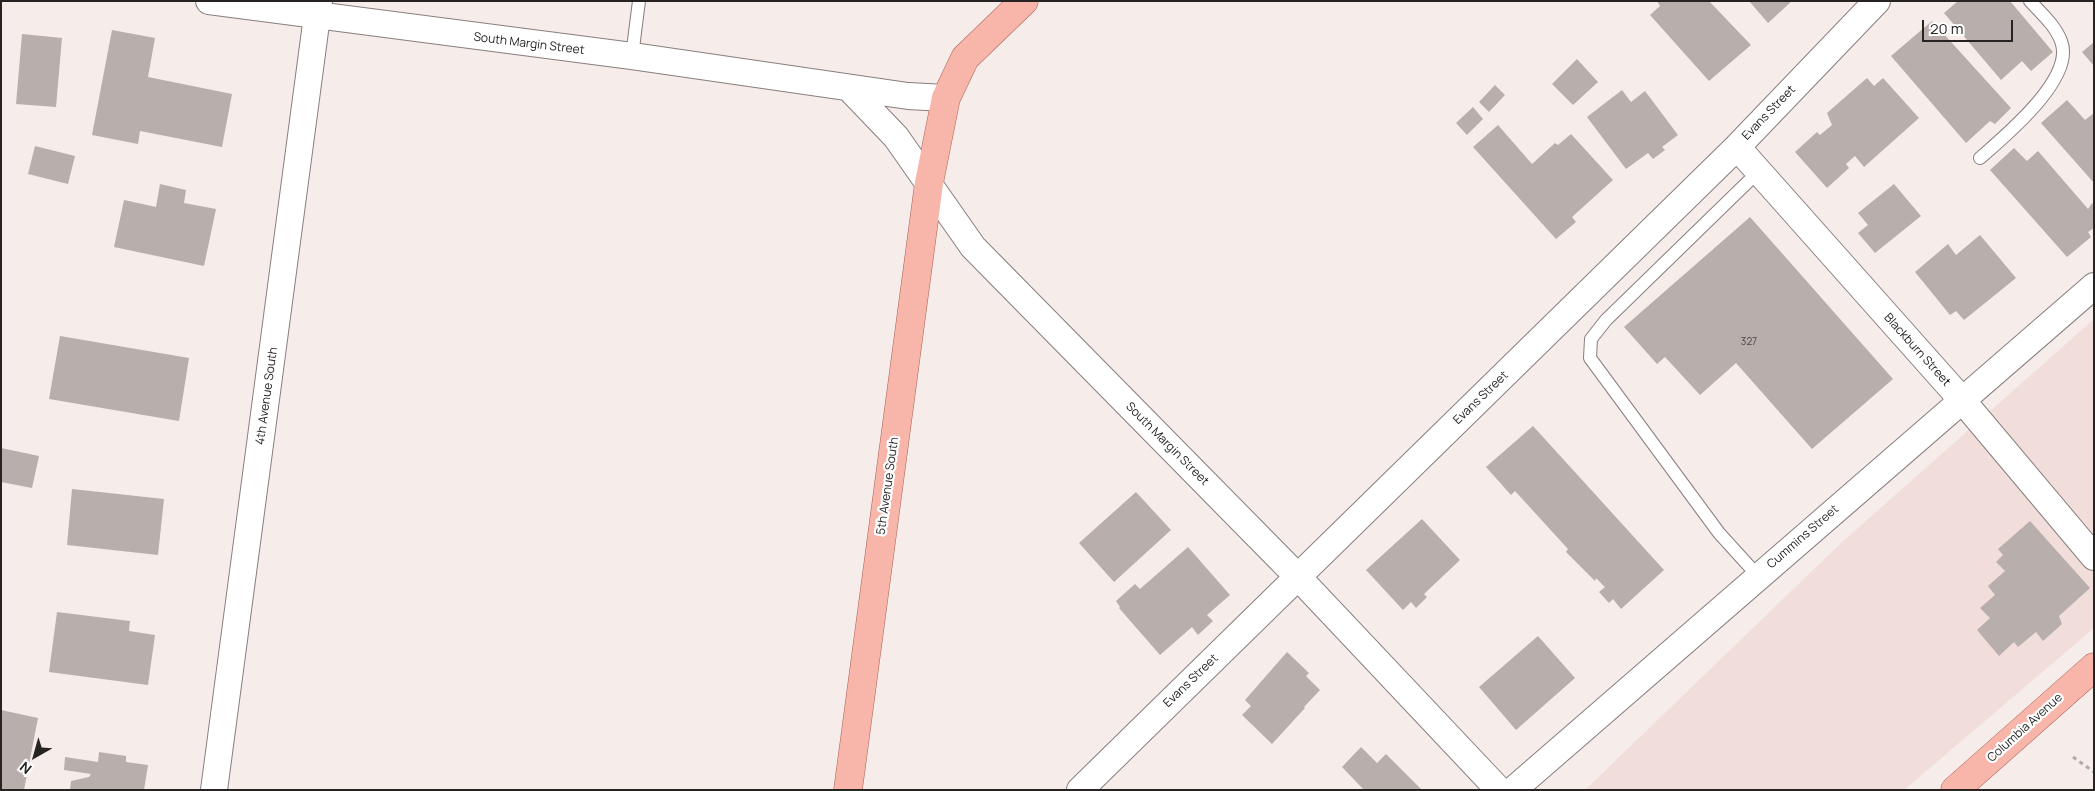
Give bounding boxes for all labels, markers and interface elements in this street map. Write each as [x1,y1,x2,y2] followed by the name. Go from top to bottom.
[1925,10,2016,42] scale bar
[1930,18,1963,39] text: 20 m
[473,30,585,58] street label: South Margin Street
[1739,83,1799,143] street label: Evans Street
[1881,311,1953,389] street label: Blackburn Street
[1741,336,1757,348] house number: 327
[253,346,281,446] street label: 4th Avenue South
[1451,368,1511,428] street label: Evans Street
[1122,399,1212,489] street label: South Margin Street
[874,436,902,536] street label: 5th Avenue South
[1764,502,1842,572] street label: Cummins Street
[1161,651,1221,711] street label: Evans Street
[1985,691,2065,765] street label: Columbia Avenue
[10,731,60,781] north arrow
[16,758,35,779] text: N

